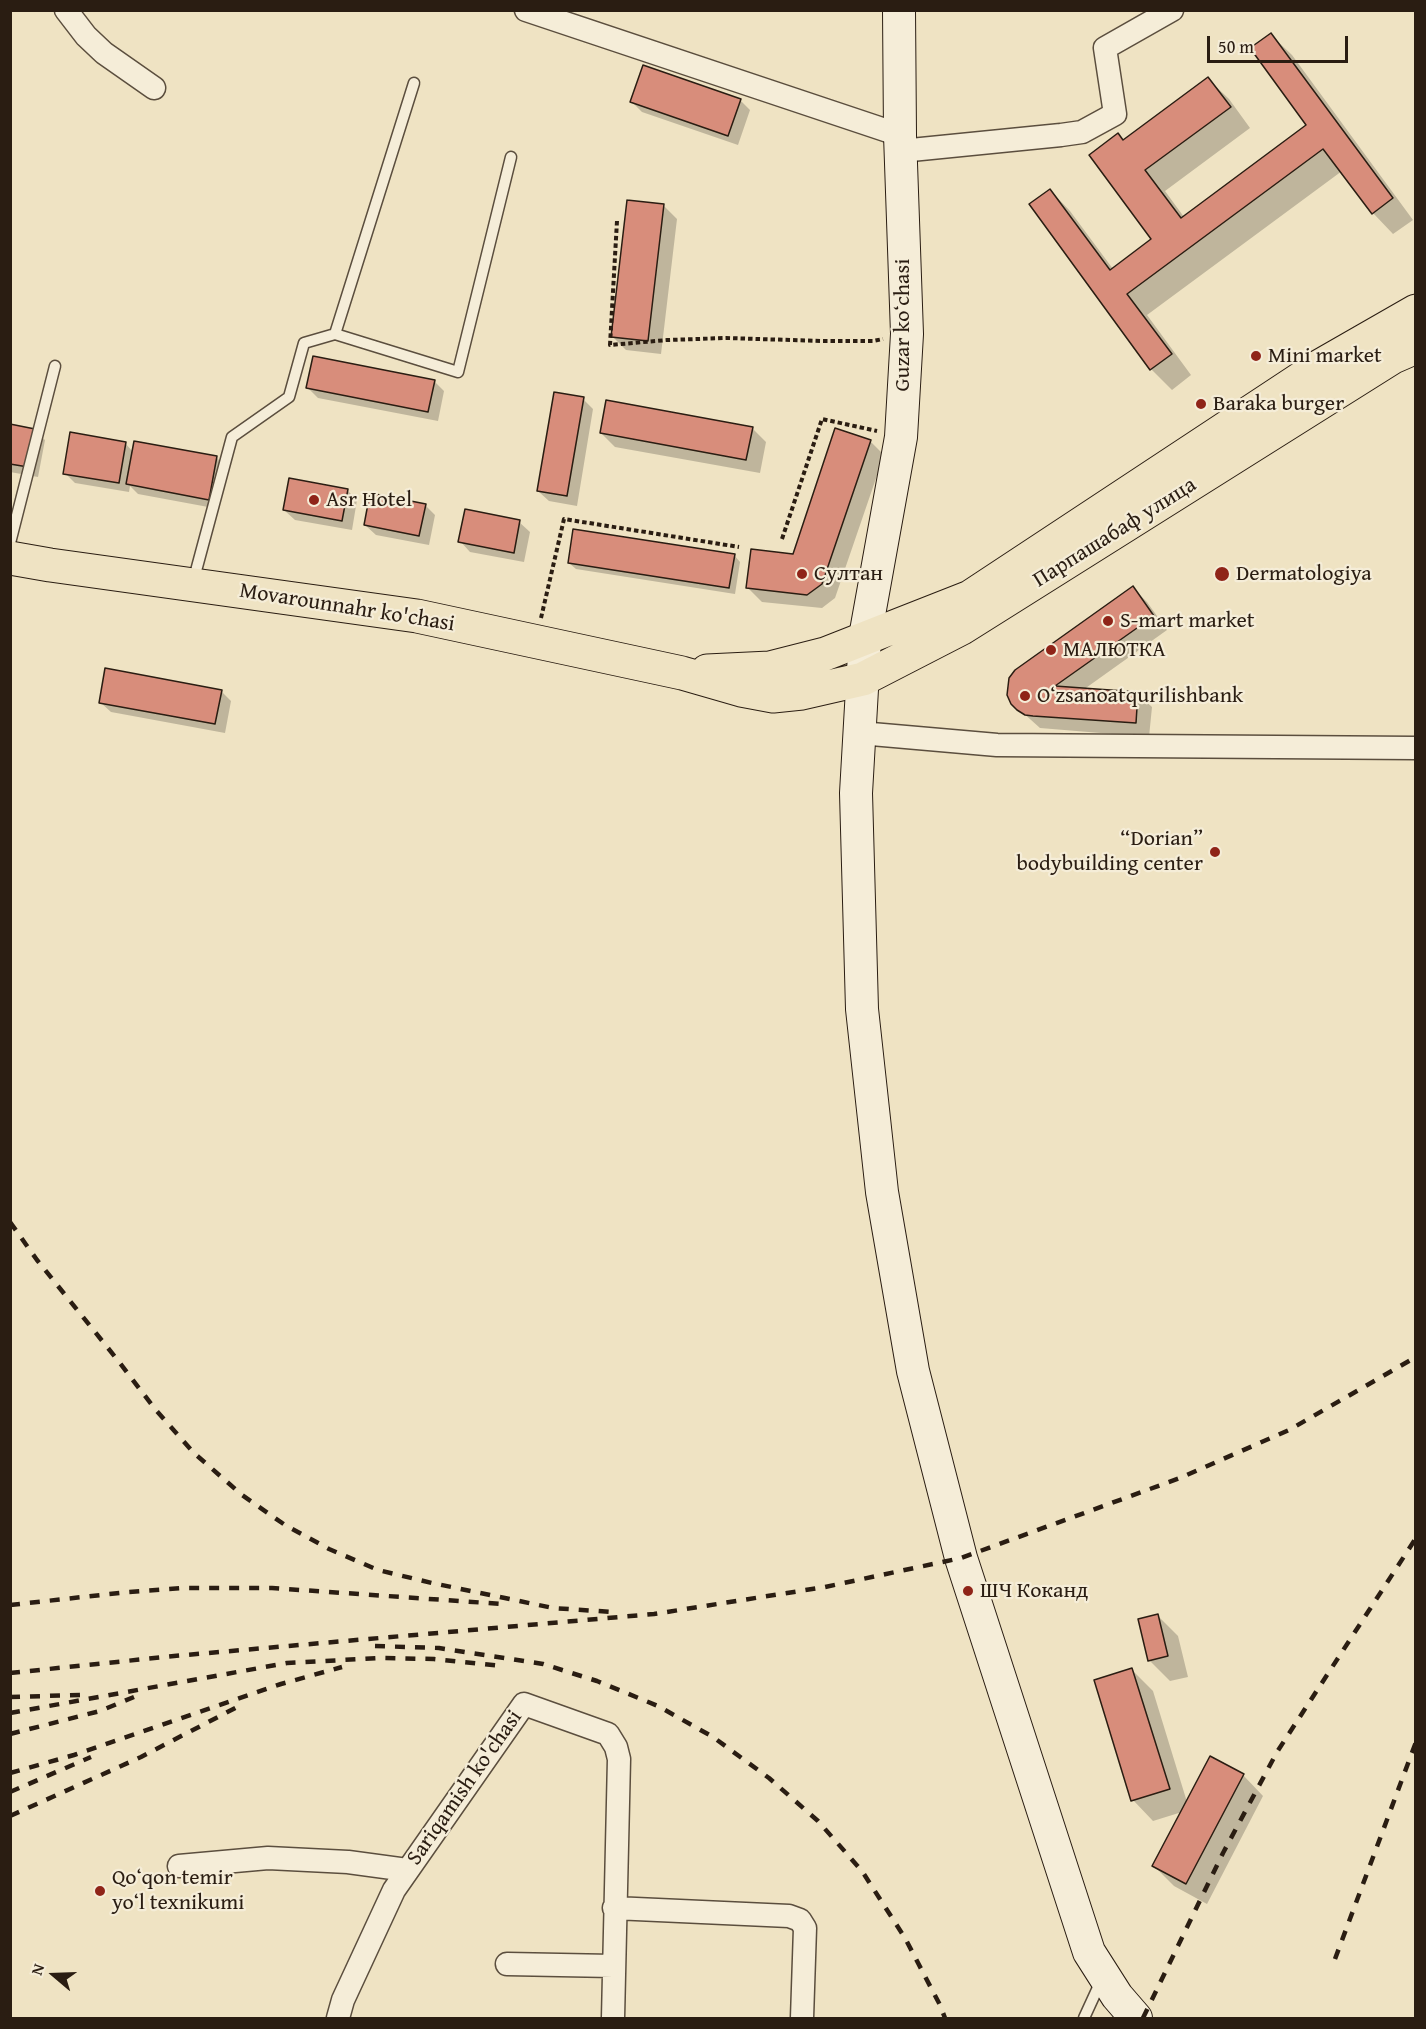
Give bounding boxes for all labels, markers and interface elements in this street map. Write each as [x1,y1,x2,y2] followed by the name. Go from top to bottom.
[1210,24,1351,62] scale bar
[1218,33,1254,60] text: 50 m
[890,259,916,391] street label: Guzar koʻchasi
[1268,343,1382,369] place label: Mini market
[1249,349,1263,363] marker: Mini market
[1213,391,1344,417] place label: Baraka burger
[1194,397,1208,411] marker: Baraka burger
[1029,472,1201,594] street label: Парпашабаф улица
[326,487,412,513] place label: Asr Hotel
[307,493,321,507] marker: Asr Hotel
[814,561,883,587] place label: Султан
[1236,561,1372,587] place label: Dermatologiya
[1213,565,1231,583] marker: Dermatologiya
[795,567,809,581] marker: Султан
[237,578,457,638] street label: Movarounnahr ko'chasi
[1120,608,1255,634] place label: S-mart market
[1101,614,1115,628] marker: S-mart market
[1063,637,1166,663] place label: МАЛЮТКА
[1044,643,1058,657] marker: МАЛЮТКА
[1037,683,1243,709] place label: Oʻzsanoatqurilishbank
[1018,689,1032,703] marker: Oʻzsanoatqurilishbank
[1016,826,1203,878] place label: “Dorian” bodybuilding center
[1208,845,1222,859] marker: “Dorian” bodybuilding center
[980,1578,1088,1604] place label: ШЧ Коканд
[961,1584,975,1598] marker: ШЧ Коканд
[402,1705,528,1871] street label: Sariqamish ko'chasi
[112,1865,244,1916] place label: Qoʻqon temir yoʻl texnikumi
[93,1884,107,1898] marker: Qoʻqon temir yoʻl texnikumi
[24,1945,84,2005] north arrow
[24,1960,50,1978] text: N

